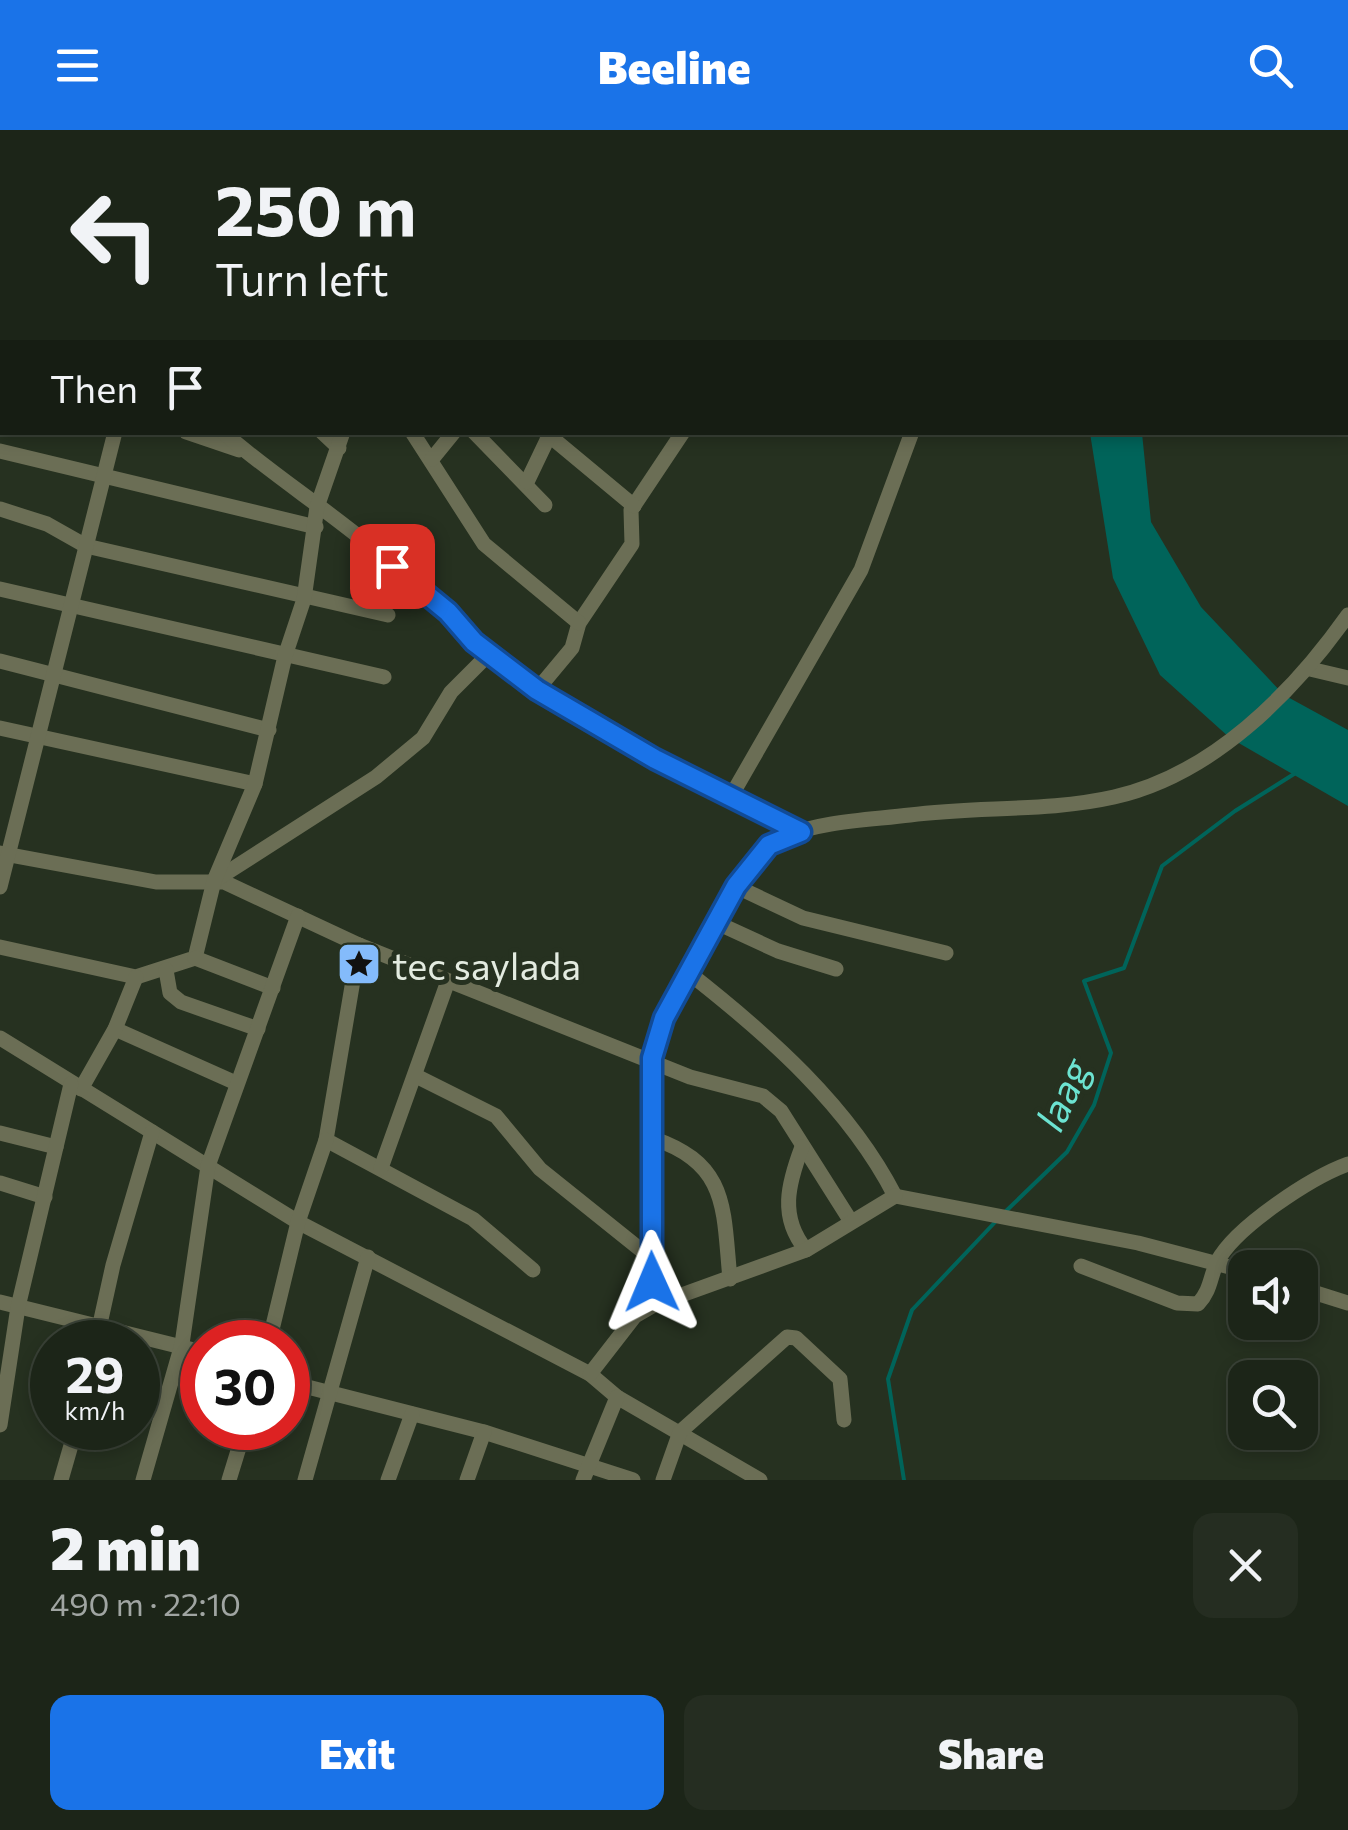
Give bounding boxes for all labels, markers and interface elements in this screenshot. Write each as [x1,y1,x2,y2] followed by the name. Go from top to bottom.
[50,38,105,93] icon: menu
[597,38,751,93] text: Beeline
[1243,38,1298,93] icon: search
[215,165,417,250] text: 250 m
[50,170,180,300] icon: left
[215,250,389,305] text: Turn left
[158,360,213,415] icon: arrive
[50,364,138,411] text: Then
[350,524,435,609] pin
[365,539,420,594] icon: arrive
[336,941,382,987] place icon: tec saylada
[392,941,581,988] place label: tec saylada
[1023,1049,1099,1138] water label: laag
[600,1230,704,1334] position arrow
[1228,1250,1318,1450] map controls
[1228,1250,1318,1340] button: sound
[180,1320,310,1450] speed limit sign: 30
[65,1342,124,1403] text: 29
[1228,1360,1318,1450] button: search
[65,1395,125,1425] text: km/h
[50,1509,201,1582] text: 2 min
[1193,1513,1298,1618] button: close
[50,1583,241,1623] text: 490 m · 22:10
[50,1695,664,1810] button: Exit
[684,1695,1298,1810] button: Share

